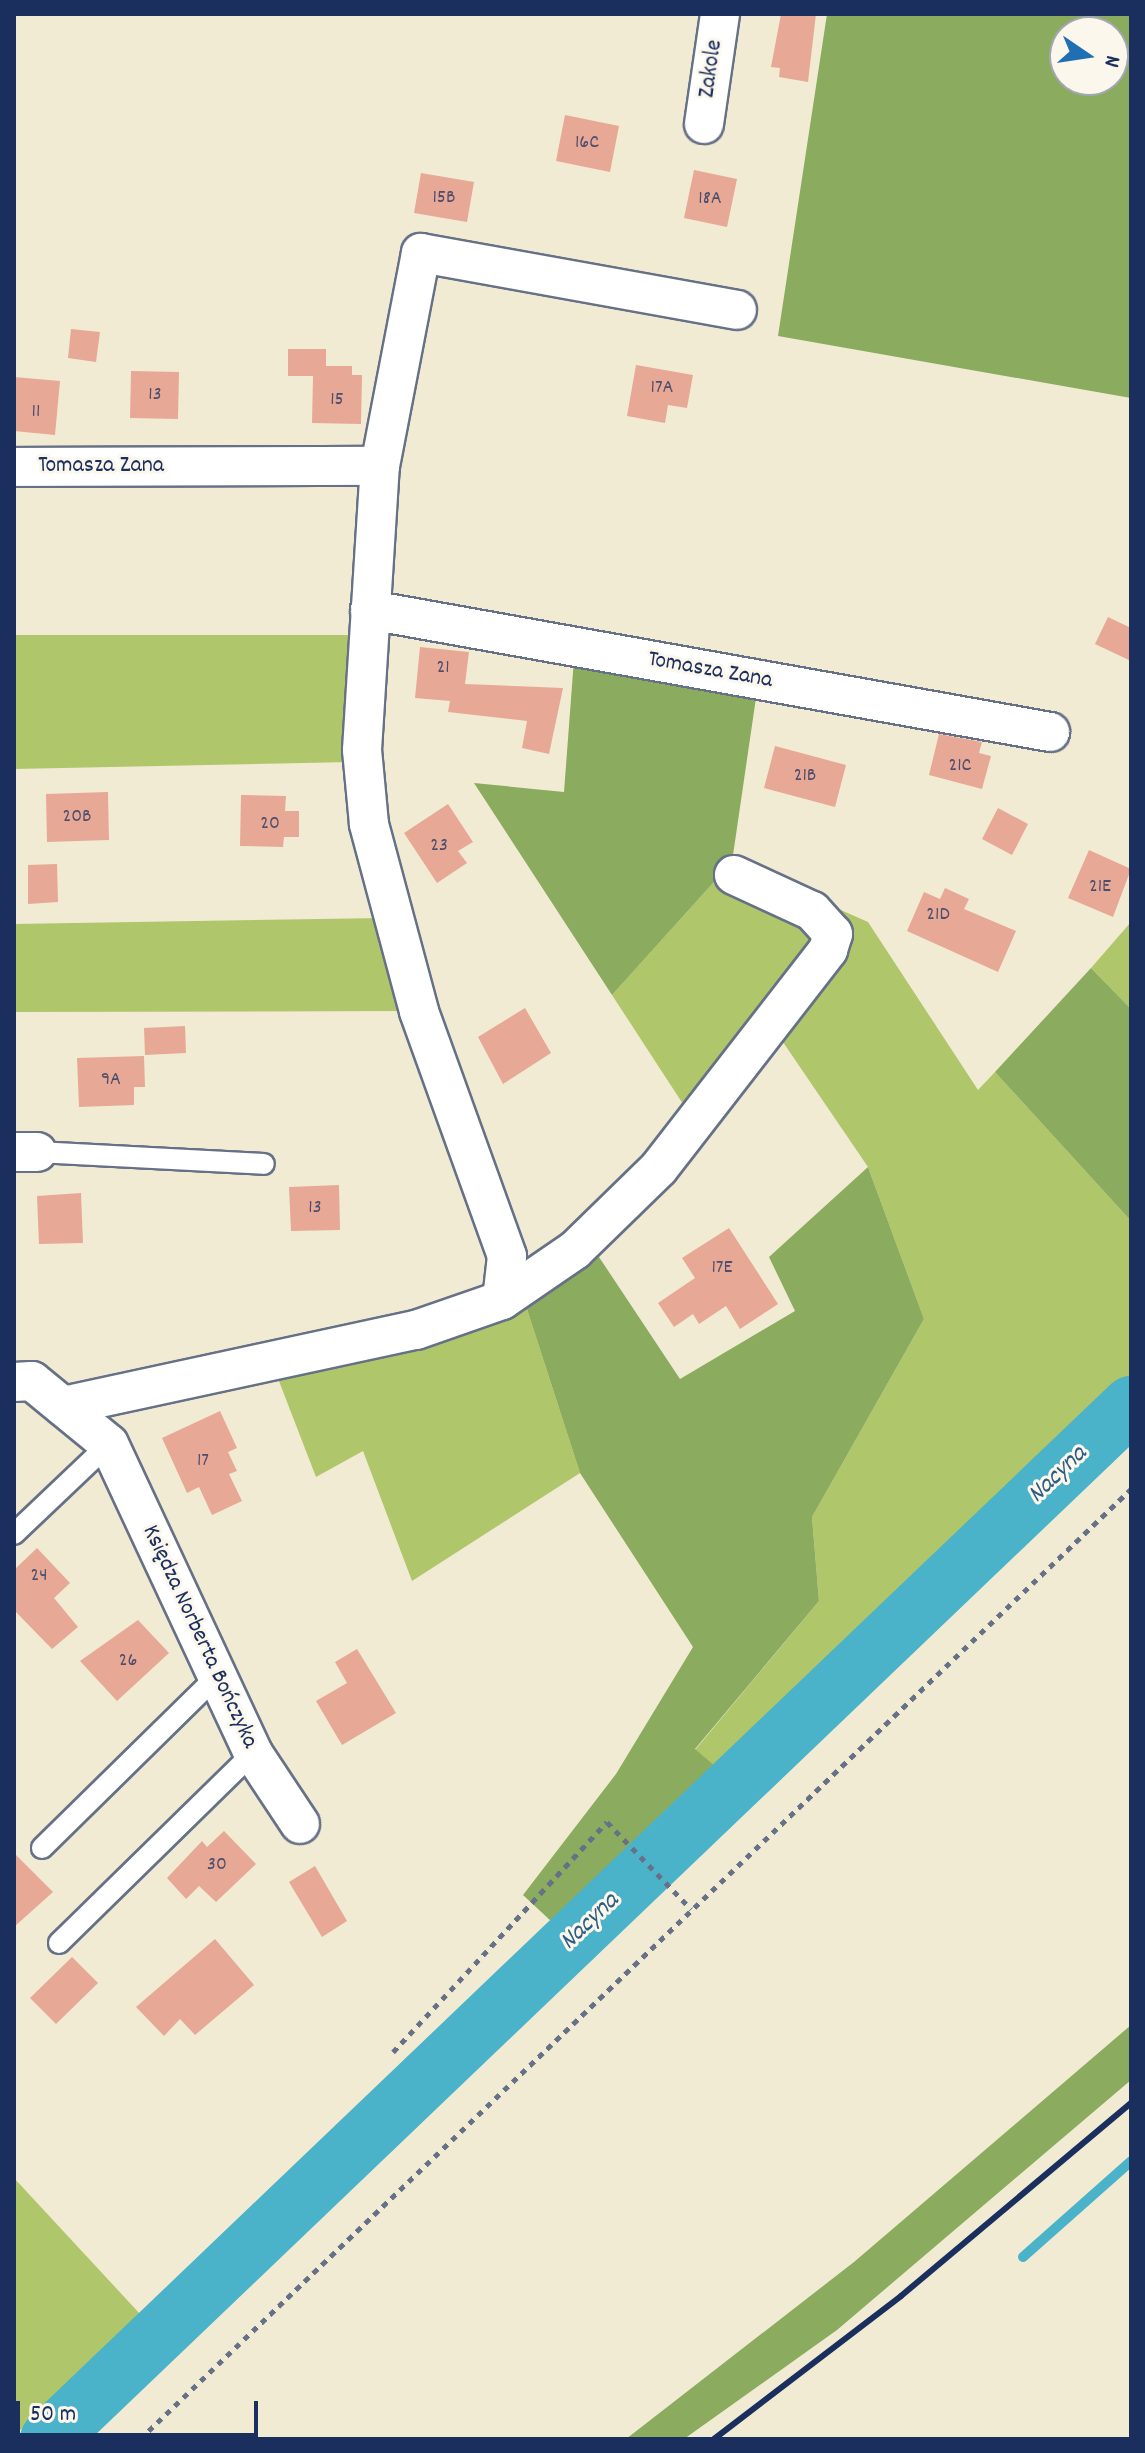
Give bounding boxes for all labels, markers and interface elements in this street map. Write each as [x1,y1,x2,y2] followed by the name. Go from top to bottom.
[1049,16,1129,96] north arrow
[694,38,730,100] street label: Zakole
[1095,52,1127,70] text: N
[575,131,599,155] house number: 16C
[432,186,456,210] house number: 15B
[698,187,722,211] house number: 18A
[651,376,673,400] house number: 17A
[148,383,162,407] house number: 13
[330,388,344,412] house number: 15
[32,400,40,424] house number: 11
[38,453,164,481] street label: Tomasza Zana
[645,646,775,696] street label: Tomasza Zana
[436,656,450,680] house number: 21
[949,754,971,778] house number: 21C
[794,764,816,788] house number: 21B
[62,805,92,829] house number: 20B
[260,812,280,836] house number: 20
[430,834,448,858] house number: 23
[1089,875,1111,899] house number: 21E
[926,903,950,927] house number: 21D
[101,1068,121,1092] house number: 9A
[308,1196,322,1220] house number: 13
[711,1256,733,1280] house number: 17E
[1022,1439,1094,1511] water label: Nacyna
[197,1449,209,1473] house number: 17
[135,1521,263,1753] street label: Księdza Norberta Bończyka
[30,1564,48,1588] house number: 24
[119,1649,137,1673] house number: 26
[207,1853,227,1877] house number: 30
[554,1886,626,1958] water label: Nacyna
[20,2385,262,2435] scale bar
[30,2398,76,2432] text: 50 m

